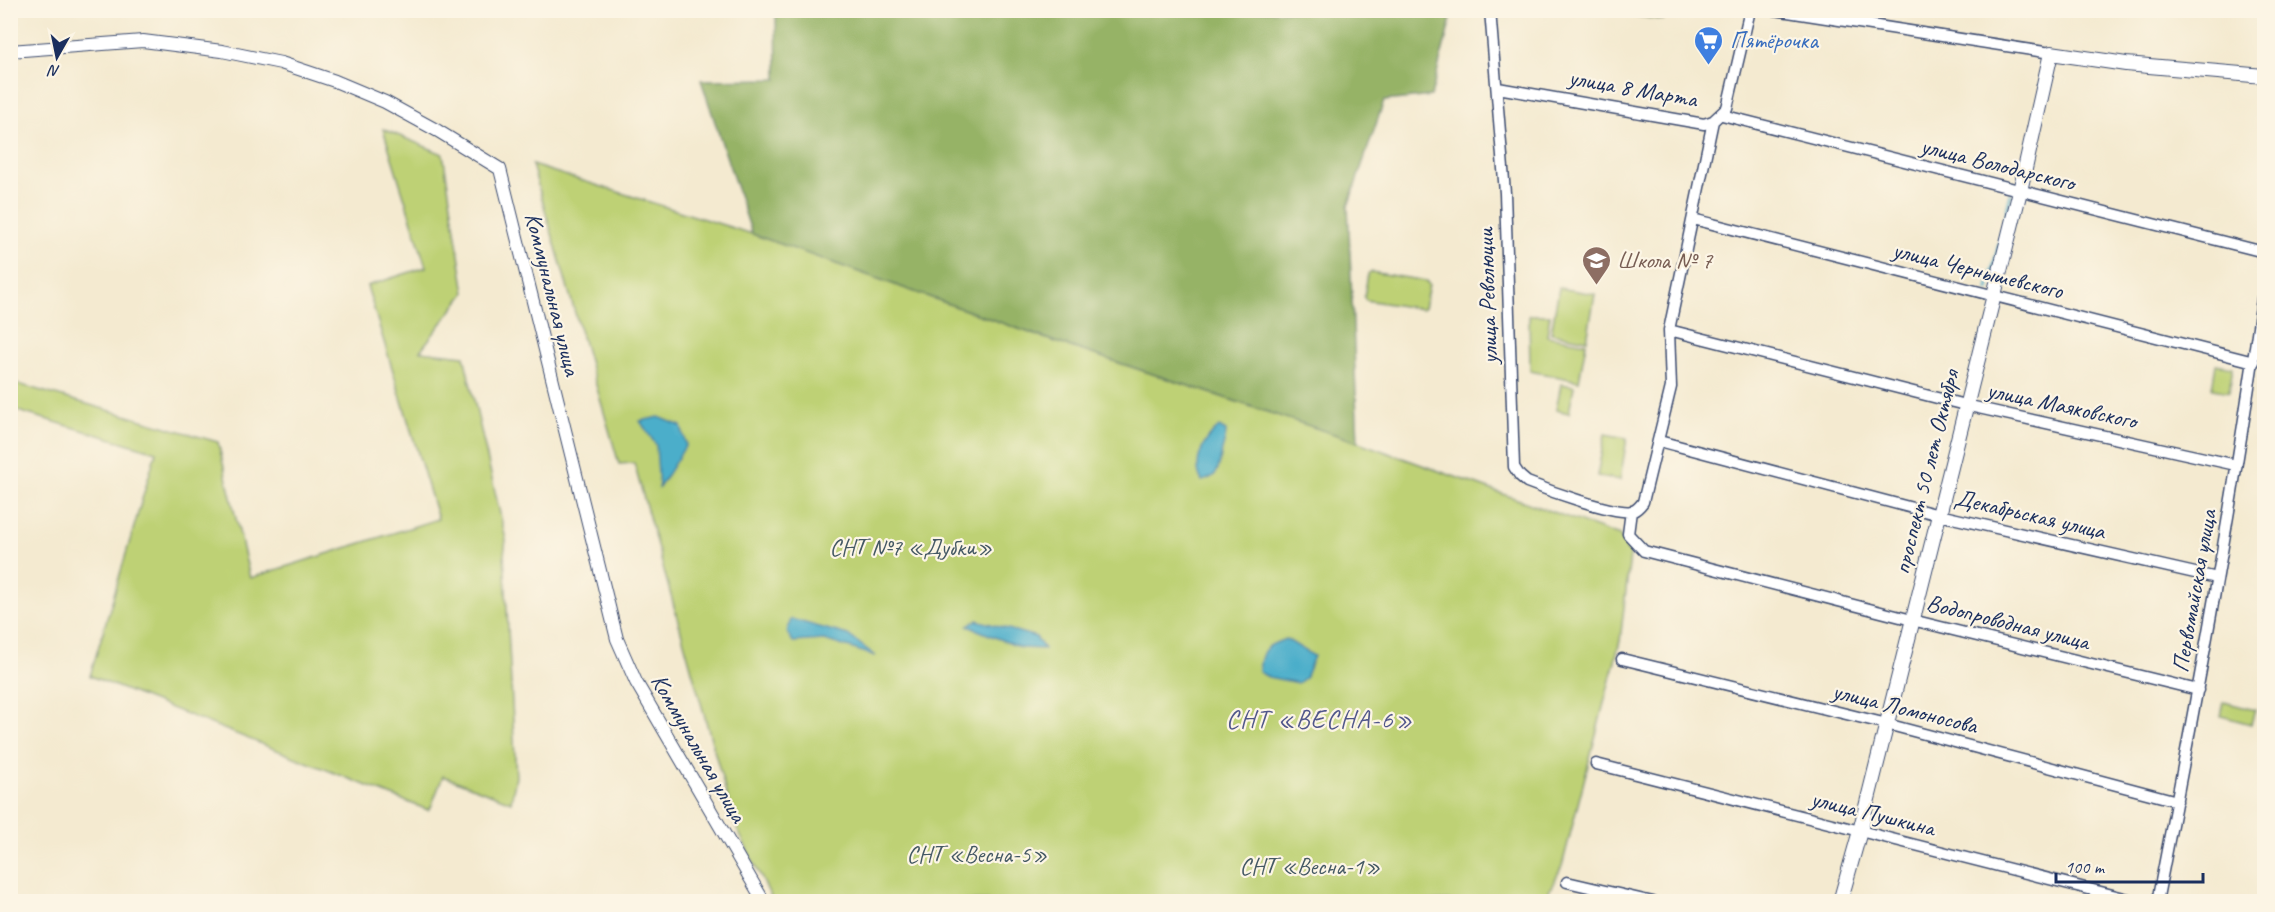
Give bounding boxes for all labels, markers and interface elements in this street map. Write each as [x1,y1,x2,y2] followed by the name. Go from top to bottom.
[1693,24,1725,66] supermarket icon: Пятёрочка
[1730,25,1819,55] place label: Пятёрочка
[27,27,87,87] north arrow
[45,60,61,81] text: N
[1565,62,1701,114] street label: улица 8 Марта
[1916,130,2081,198] street label: улица Володарского
[518,210,588,380] street label: Коммунальная улица
[1470,226,1504,367] street label: улица Революции
[1888,234,2068,306] street label: улица Чернышевского
[1580,244,1612,286] school or university icon: Школа № 7
[1617,245,1713,275] place label: Школа № 7
[1886,365,1966,577] street label: проспект 50 лет Октября
[1982,374,2142,436] street label: улица Маяковского
[1952,482,2110,546] street label: Декабрьская улица
[2165,506,2223,675] street label: Первомайская улица
[829,532,993,562] park label: СНТ №7 «Дубки»
[1923,587,2095,657] street label: Водопроводная улица
[644,668,754,829] street label: Коммунальная улица
[1828,675,1982,741] street label: улица Ломоносова
[1226,703,1414,736] district label: СНТ «ВЕСНА-6»
[1806,783,1940,843] street label: улица Пушкина
[907,839,1047,869] park label: СНТ «Весна-5»
[2056,846,2203,884] scale bar
[1240,851,1380,881] park label: СНТ «Весна-1»
[2065,856,2106,878] text: 100 m

